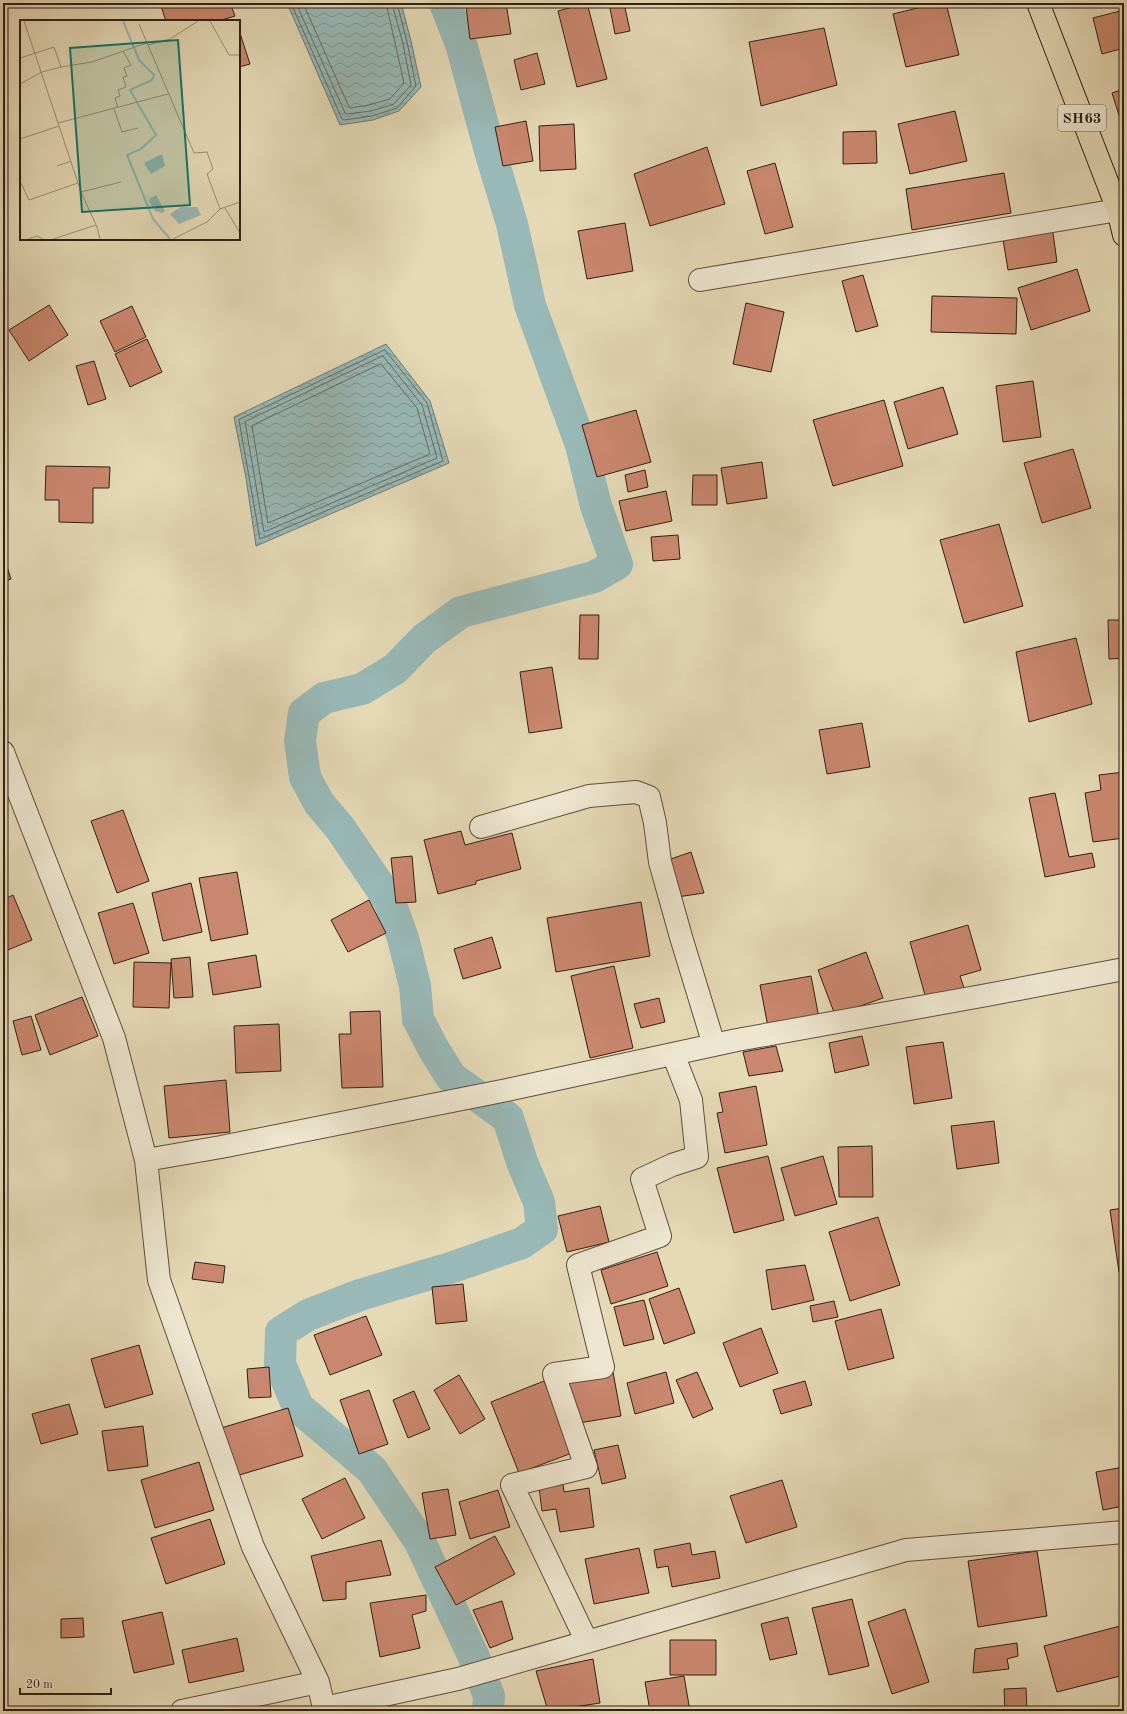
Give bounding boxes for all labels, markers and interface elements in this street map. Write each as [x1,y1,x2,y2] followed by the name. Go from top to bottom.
[20,20,240,240] inset map
[1058,105,1106,131] road number: SH63
[20,1670,111,1696] scale bar
[26,1679,53,1691] text: 20 m

